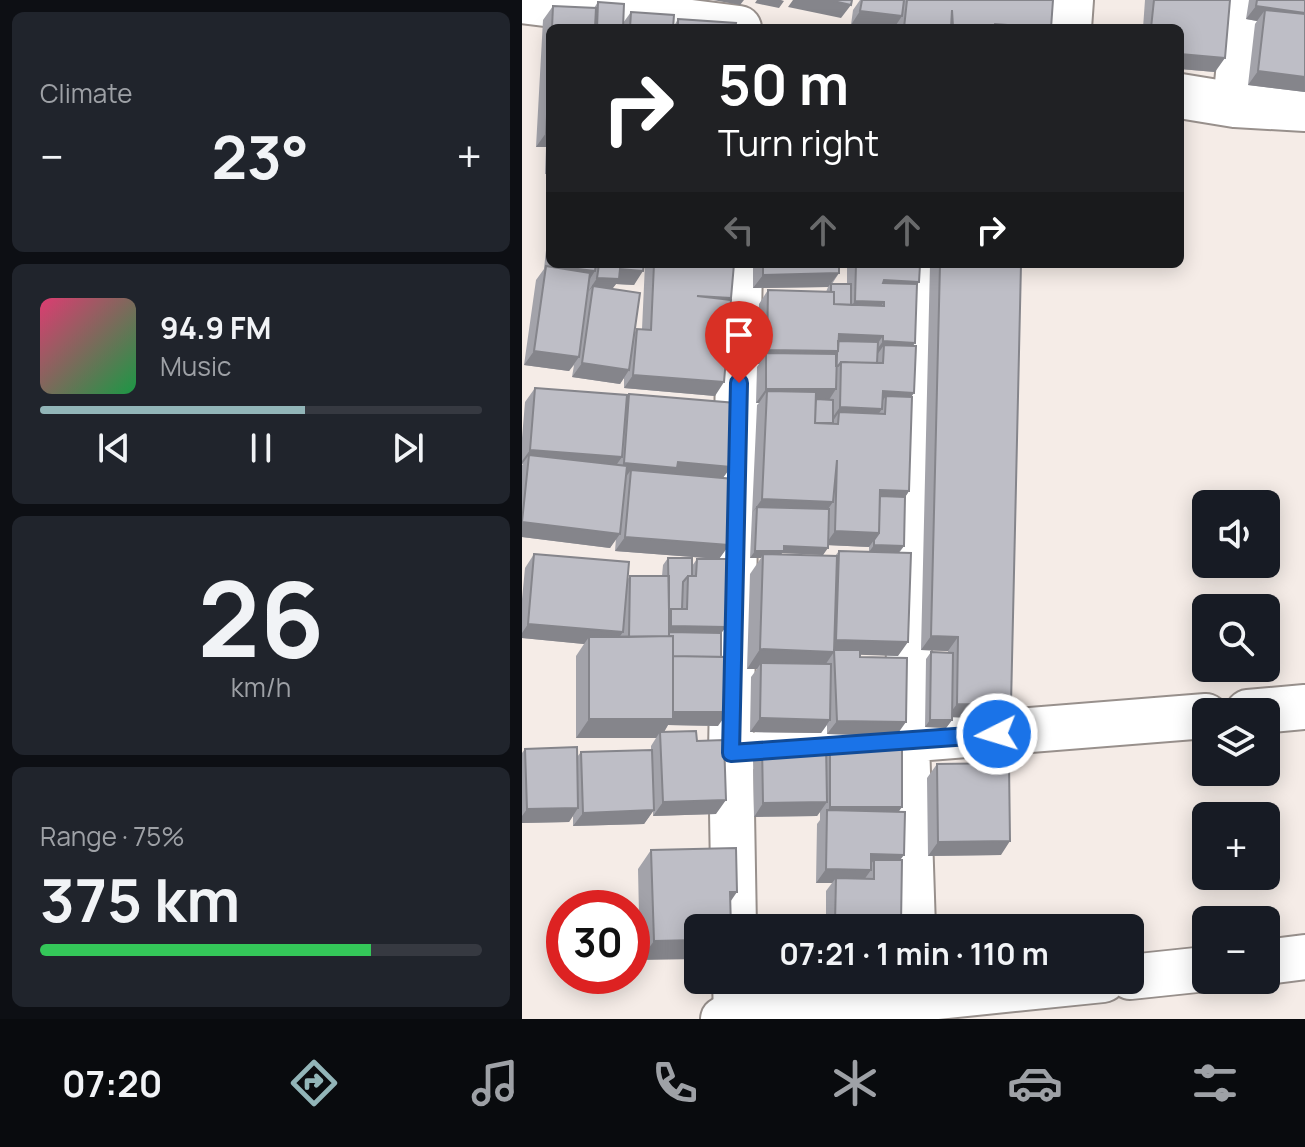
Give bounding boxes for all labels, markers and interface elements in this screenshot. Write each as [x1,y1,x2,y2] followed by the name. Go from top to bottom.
[718,45,849,122] text: 50 m
[586,56,690,160] icon: right
[40,75,132,111] text: Climate
[211,115,309,197] text: 23°
[718,118,879,167] text: Turn right
[40,126,64,186] text: −
[457,126,482,186] text: +
[717,208,761,252] icon: left
[801,208,845,252] icon: ahead
[885,208,929,252] icon: ahead
[969,208,1013,252] icon: right
[705,301,773,383] pin
[160,307,271,348] text: 94.9 FM
[717,313,761,357] icon: arrive
[160,348,231,384] text: Music
[92,426,136,470] icon: previous
[239,426,283,470] icon: pause
[386,426,430,470] icon: next
[1192,490,1280,994] map controls
[1192,490,1280,578] button: sound
[198,546,324,688] text: 26
[1192,594,1280,682] button: search
[231,669,291,705] text: km/h
[955,692,1039,776] position arrow
[1192,698,1280,786] button: layers
[1192,802,1280,890] button: +
[40,818,185,854] text: Range · 75%
[40,858,240,940] text: 375 km
[546,890,650,994] speed limit sign: 30
[1192,906,1280,994] button: −
[779,933,1049,974] text: 07:21 · 1 min · 110 m
[286,1055,342,1111] icon: directions
[467,1055,523,1111] icon: music
[647,1055,703,1111] icon: phone
[827,1055,883,1111] icon: climate
[1007,1055,1063,1111] icon: car
[1187,1055,1243,1111] icon: filters
[62,1059,162,1108] text: 07:20

